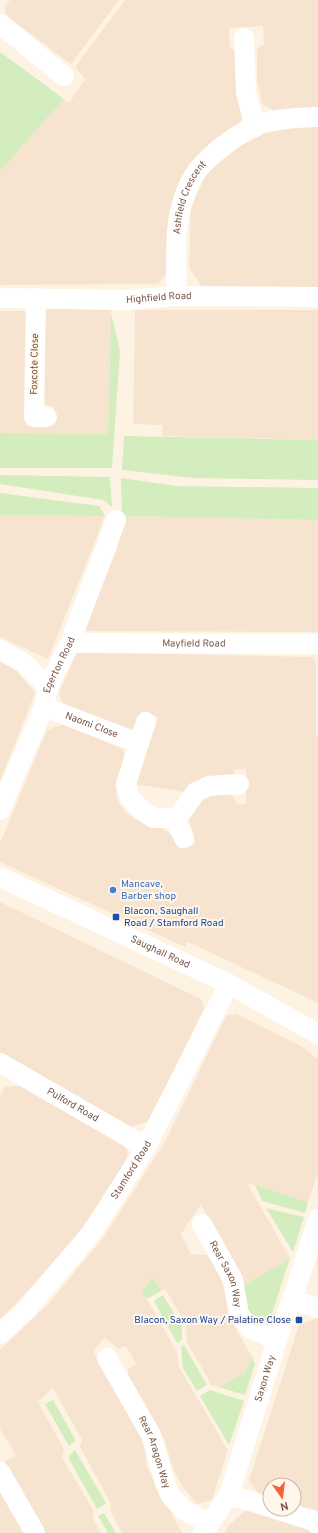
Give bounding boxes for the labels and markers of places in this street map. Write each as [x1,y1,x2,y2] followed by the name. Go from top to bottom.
[121,878,176,903] place label: Mancave, Barber shop
[108,885,118,895] marker: Mancave, Barber shop
[124,905,224,930] place label: Blacon, Saughall Road / Stamford Road
[111,912,121,922] marker: Blacon, Saughall Road / Stamford Road
[134,1314,291,1327] place label: Blacon, Saxon Way / Palatine Close
[294,1315,304,1325] marker: Blacon, Saxon Way / Palatine Close

